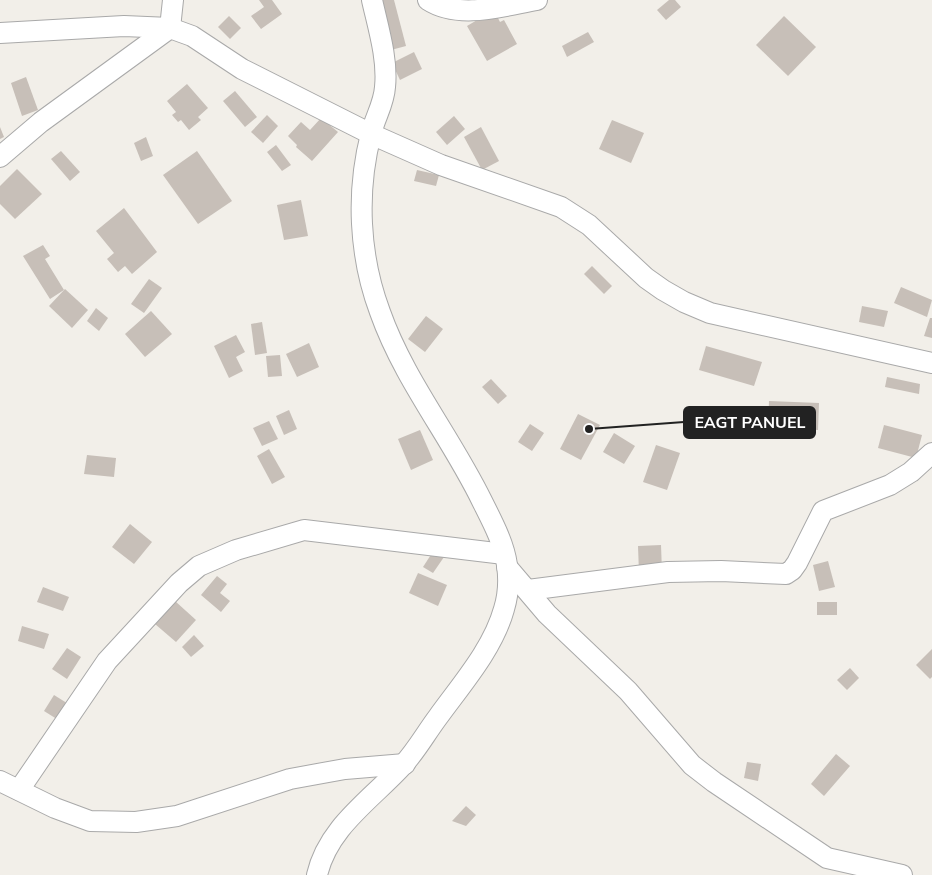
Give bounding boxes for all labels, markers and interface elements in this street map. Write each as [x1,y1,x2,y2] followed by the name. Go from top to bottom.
[684,407,815,438] callout: EAGT PANUEL
[695,412,805,432] text: EAGT PANUEL

